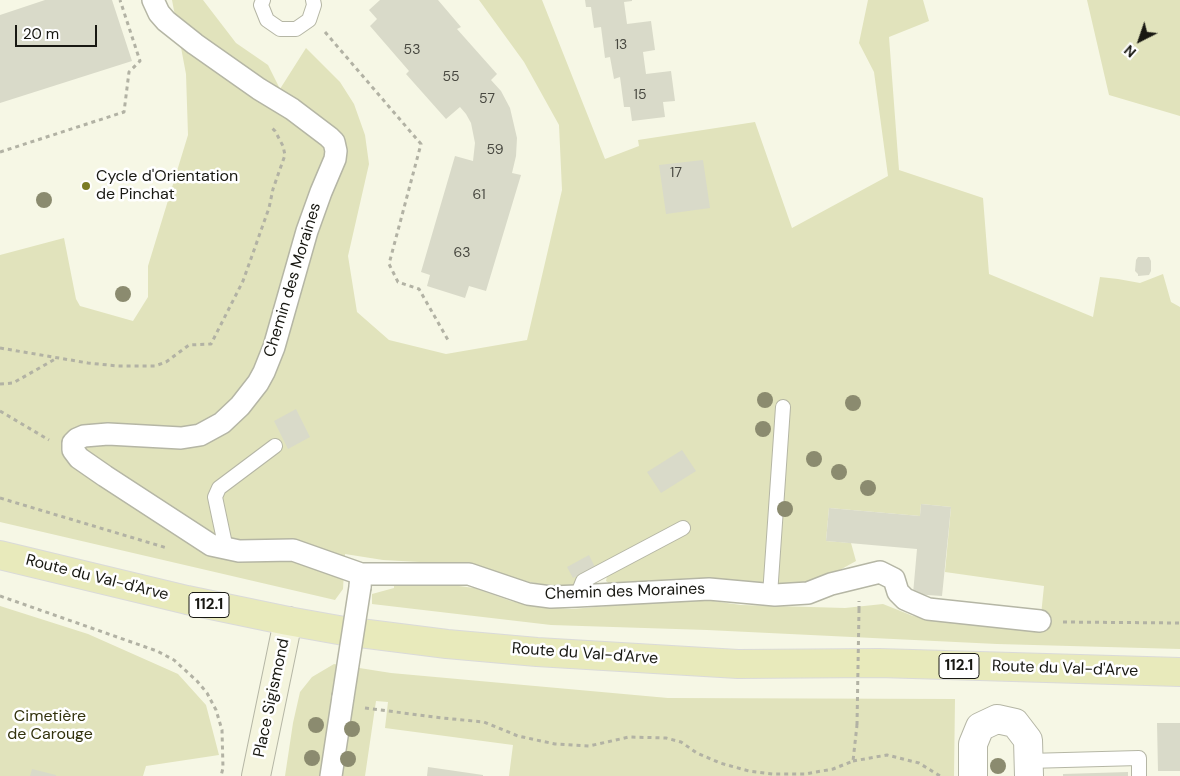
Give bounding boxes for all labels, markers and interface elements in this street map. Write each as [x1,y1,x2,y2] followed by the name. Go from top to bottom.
[18,15,100,47] scale bar
[1115,15,1165,65] north arrow
[23,24,59,44] text: 20 m
[615,37,627,53] house number: 13
[1120,41,1140,61] text: N
[404,42,420,58] house number: 53
[442,69,460,85] house number: 55
[634,87,646,103] house number: 15
[479,91,495,107] house number: 57
[487,142,503,158] house number: 59
[670,165,682,181] house number: 17
[96,167,238,205] place label: Cycle d'Orientation de Pinchat
[80,180,92,192] marker: Cycle d'Orientation de Pinchat
[472,187,486,203] house number: 61
[260,200,326,360] street label: Chemin des Moraines
[453,245,471,261] house number: 63
[24,551,170,605] street label: Route du Val-d'Arve
[545,580,705,604] street label: Chemin des Moraines
[189,592,229,618] road number: 112.1
[250,637,294,759] street label: Place Sigismond
[511,639,659,669] street label: Route du Val-d'Arve
[939,654,979,678] road number: 112.1
[991,657,1139,681] street label: Route du Val-d'Arve
[7,707,93,745] park label: Cimetière de Carouge

